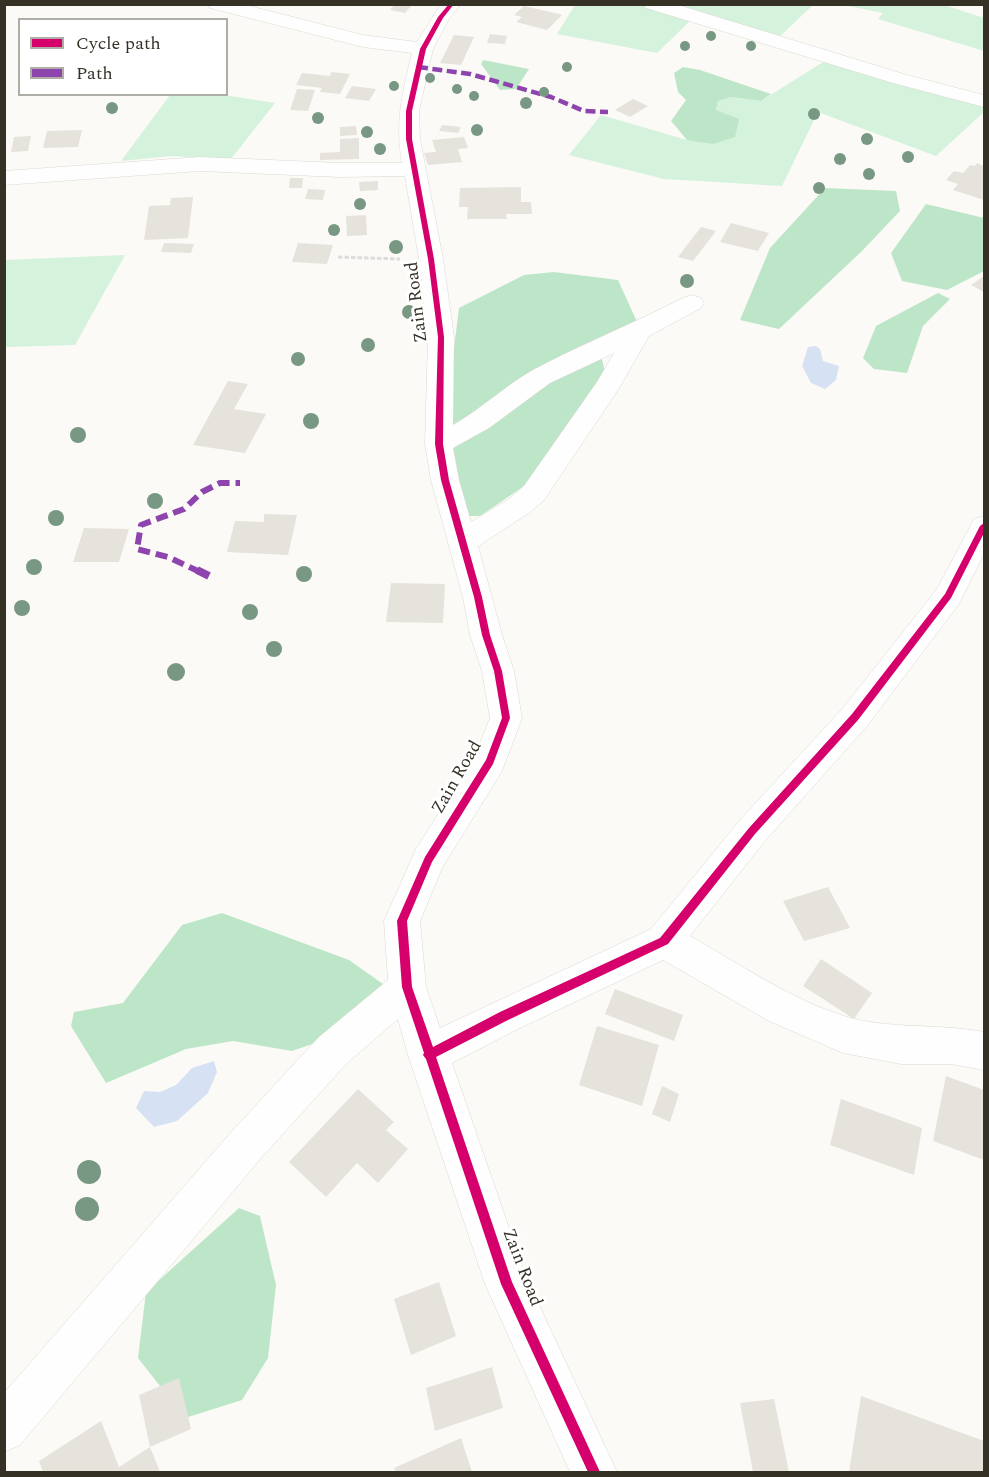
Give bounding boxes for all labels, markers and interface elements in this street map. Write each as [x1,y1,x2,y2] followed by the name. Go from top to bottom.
[18,18,228,96] legend
[76,30,161,57] text: Cycle path
[76,60,113,87] text: Path
[402,260,434,344] street label: Zain Road
[428,737,488,819] street label: Zain Road
[496,1226,546,1310] street label: Zain Road

